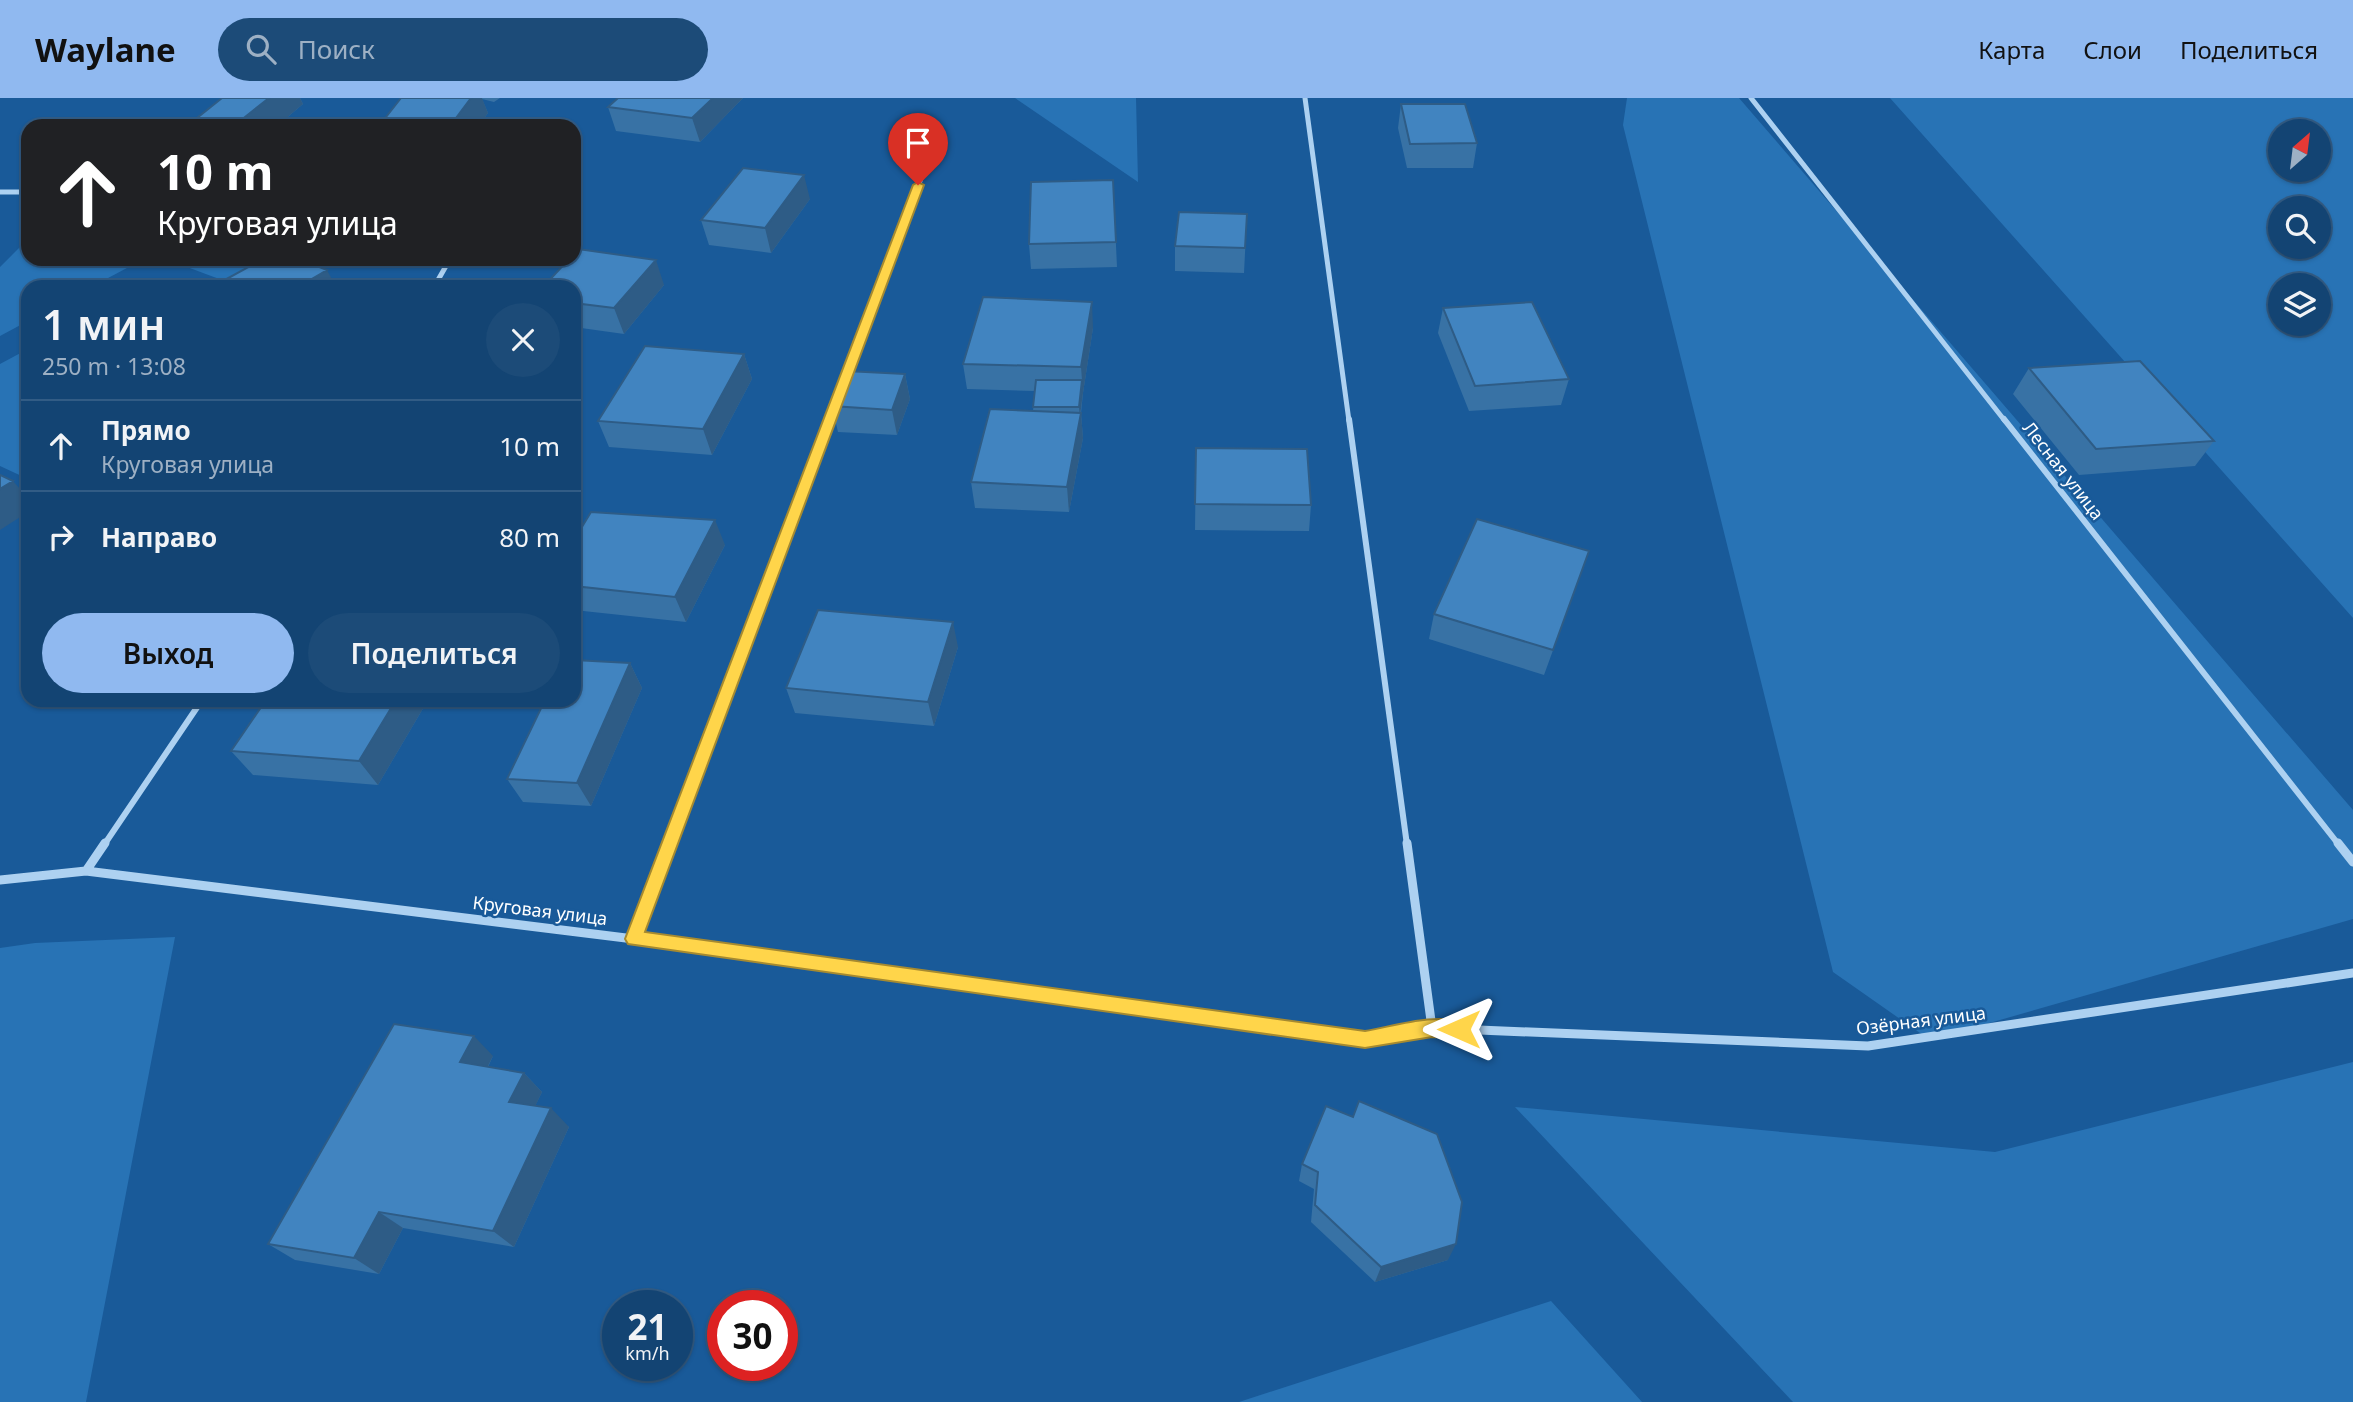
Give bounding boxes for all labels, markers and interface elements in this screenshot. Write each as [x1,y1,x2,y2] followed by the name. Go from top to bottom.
[218,18,708,81] search box
[35,27,176,72] text: Waylane
[242,30,280,68] icon: search
[298,31,375,67] text: Поиск
[1978,33,2045,66] text: Карта
[2083,33,2142,66] text: Слои
[2180,33,2318,66] text: Поделиться
[888,113,948,185] pin
[2268,119,2331,182] north arrow
[2268,119,2331,336] map controls
[899,124,937,162] icon: arrive
[157,138,274,204] text: 10 m
[42,147,133,238] icon: ahead
[2268,196,2331,259] button: search
[157,201,398,244] text: Круговая улица
[2268,273,2331,336] button: layers
[42,295,165,352] text: 1 мин
[486,303,560,377] button: close
[42,350,186,382] text: 250 m · 13:08
[101,412,191,448] text: Прямо
[2018,416,2110,524] street label: Лесная улица
[42,427,80,465] icon: ahead
[499,428,560,464] text: 10 m
[101,448,274,480] text: Круговая улица
[42,518,80,556] icon: right
[101,519,217,555] text: Направо
[499,519,560,555] text: 80 m
[42,613,294,693] button: Выход
[308,613,560,693] button: Поделиться
[471,890,609,930] street label: Круговая улица
[1422,992,1496,1066] position arrow
[1855,1000,1987,1040] street label: Озёрная улица
[707,1290,798,1381] speed limit sign: 30
[627,1303,668,1350] text: 21
[625,1341,670,1365] text: km/h

